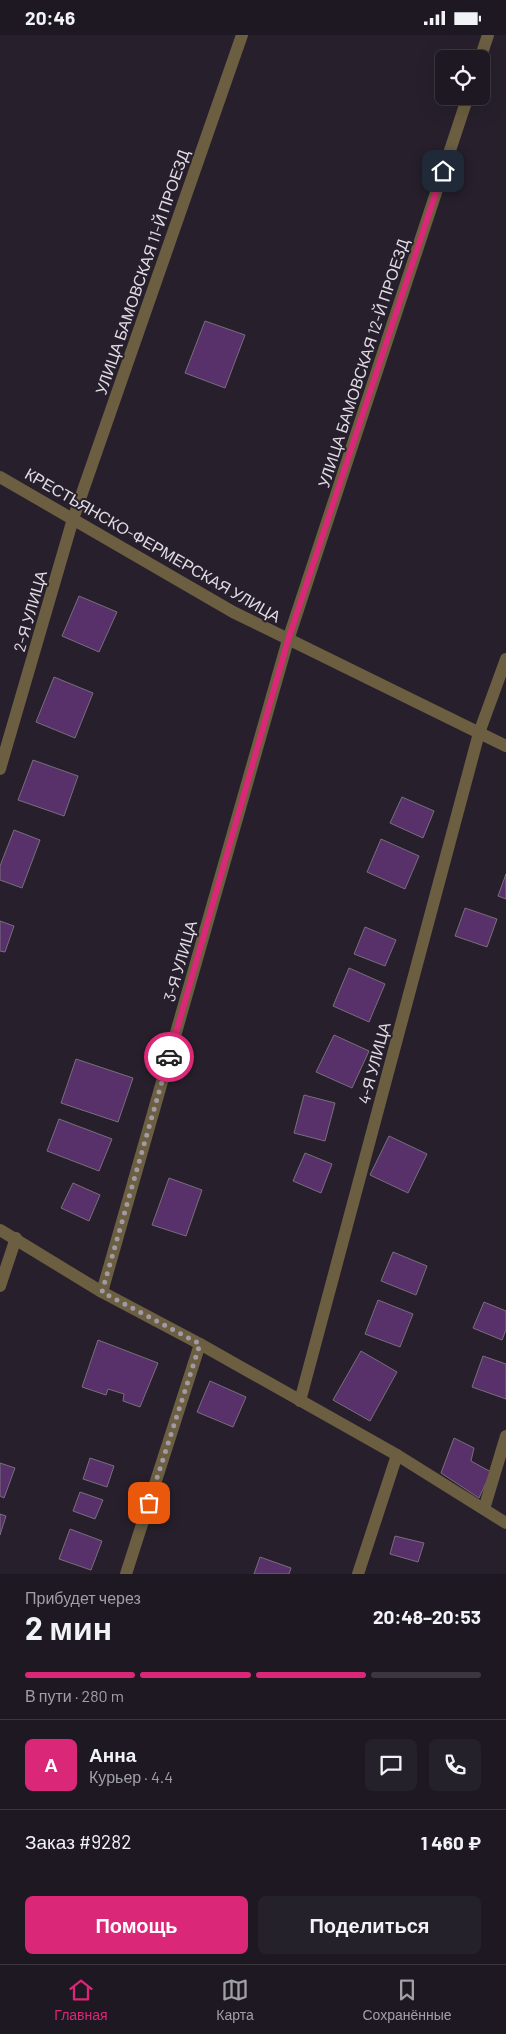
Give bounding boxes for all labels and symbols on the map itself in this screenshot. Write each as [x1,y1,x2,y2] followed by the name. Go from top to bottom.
[91,147,193,397] street label: УЛИЦА БАМОВСКАЯ 11-Й ПРОЕЗД
[422,150,464,192] pin
[313,236,412,490] street label: УЛИЦА БАМОВСКАЯ 12-Й ПРОЕЗД
[22,463,285,626] street label: КРЕСТЬЯНСКО-ФЕРМЕРСКАЯ УЛИЦА
[9,568,50,654] street label: 2-Я УЛИЦА
[159,918,200,1004] street label: 3-Я УЛИЦА
[353,1020,394,1106] street label: 4-Я УЛИЦА
[144,1032,194,1082] courier
[128,1482,170,1524] pin

